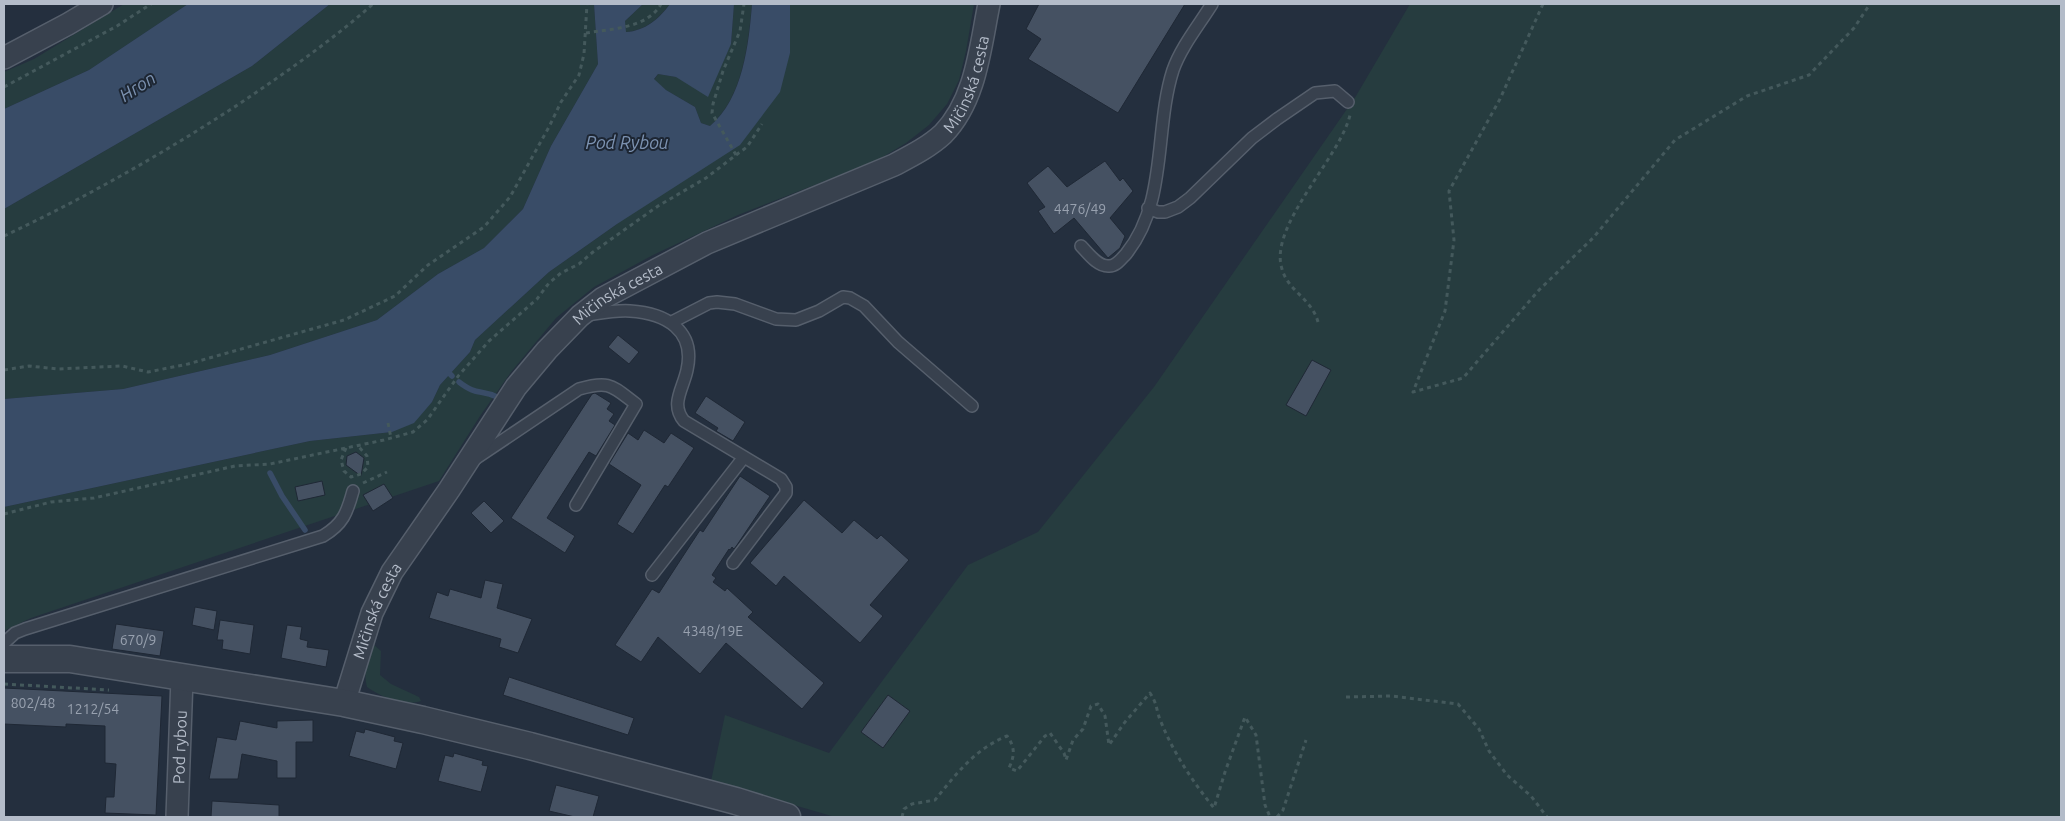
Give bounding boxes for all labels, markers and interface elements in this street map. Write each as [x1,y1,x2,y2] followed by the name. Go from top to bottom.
[939,34,992,136] street label: Mičinská cesta
[115,67,159,105] water label: Hron
[585,132,669,152] water label: Pod Rybou
[1054,201,1106,217] house number: 4476/49
[568,259,666,328] street label: Mičinská cesta
[349,559,405,661] street label: Mičinská cesta
[683,623,743,639] house number: 4348/19E
[120,632,156,648] house number: 670/9
[11,695,55,711] house number: 802/48
[67,701,119,717] house number: 1212/54
[169,710,190,784] street label: Pod rybou

